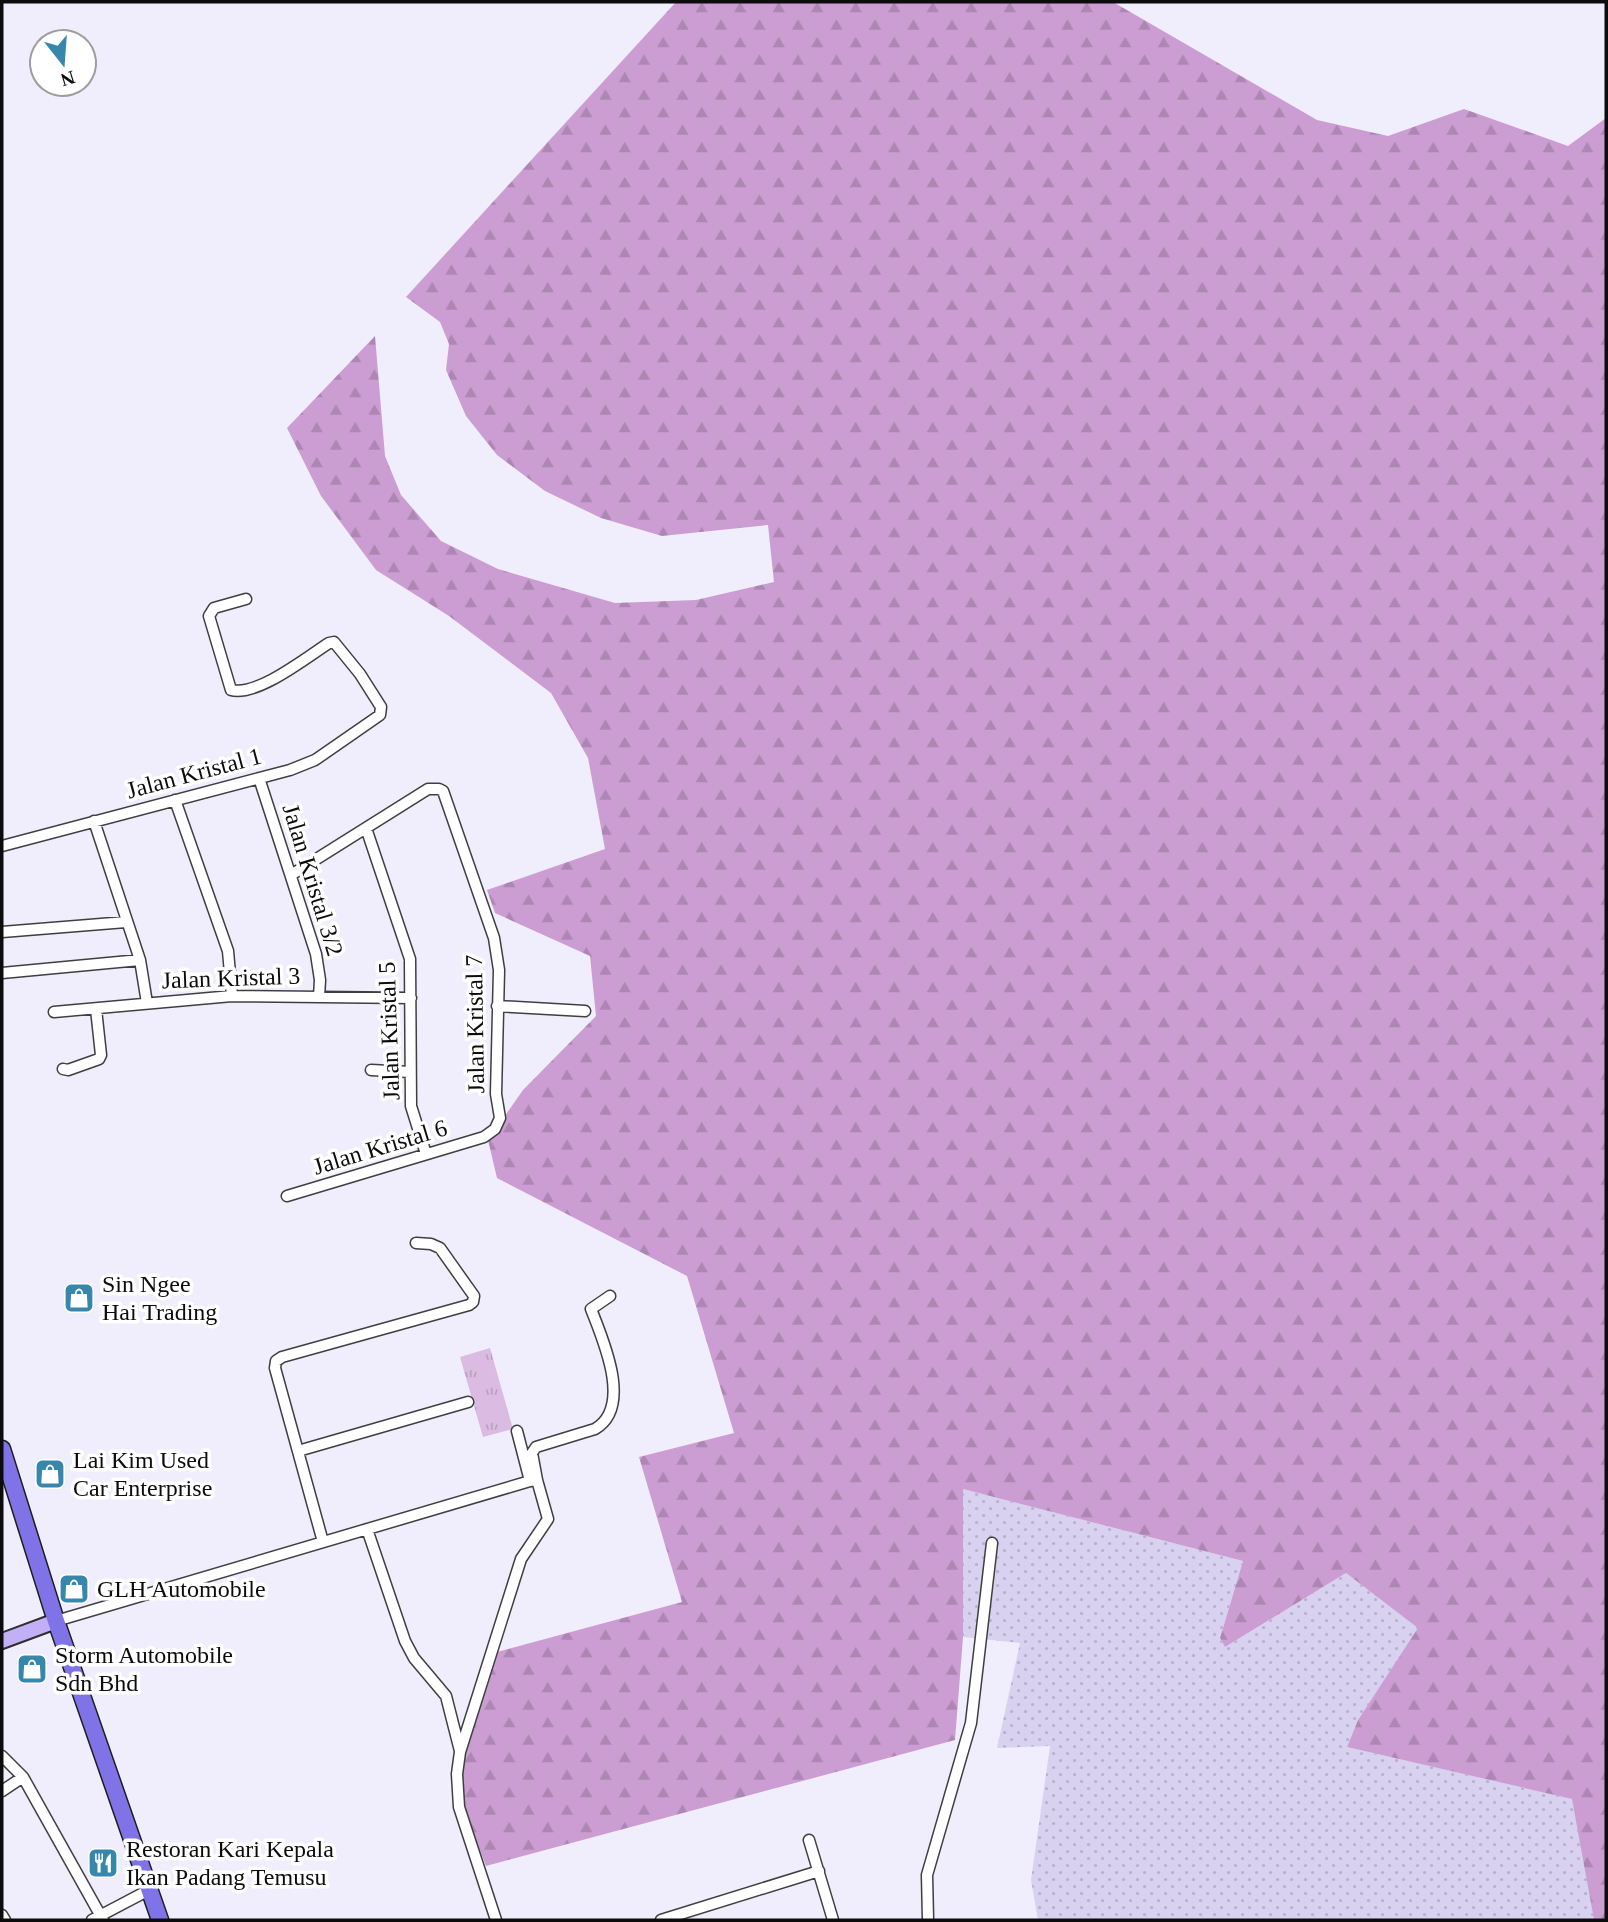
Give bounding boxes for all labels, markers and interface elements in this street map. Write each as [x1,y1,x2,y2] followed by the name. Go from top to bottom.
[28,28,98,98] north arrow
[58,67,77,91] text: N
[124,743,264,803] street label: Jalan Kristal 1
[278,801,348,959] street label: Jalan Kristal 3/2
[461,954,489,1094] street label: Jalan Kristal 7
[374,961,404,1101] street label: Jalan Kristal 5
[161,963,301,993] street label: Jalan Kristal 3
[310,1114,450,1180] street label: Jalan Kristal 6
[102,1271,217,1325] place label: Sin Ngee Hai Trading
[62,1281,96,1315] shop icon: Sin Ngee Hai Trading
[73,1447,212,1501] place label: Lai Kim Used Car Enterprise
[33,1457,67,1491] shop icon: Lai Kim Used Car Enterprise
[57,1572,91,1606] shop icon: GLH Automobile
[97,1576,266,1602] place label: GLH Automobile
[55,1642,233,1696] place label: Storm Automobile Sdn Bhd
[15,1652,49,1686] shop icon: Storm Automobile Sdn Bhd
[126,1836,334,1890] place label: Restoran Kari Kepala Ikan Padang Temusu
[86,1846,120,1880] restaurant icon: Restoran Kari Kepala Ikan Padang Temusu

